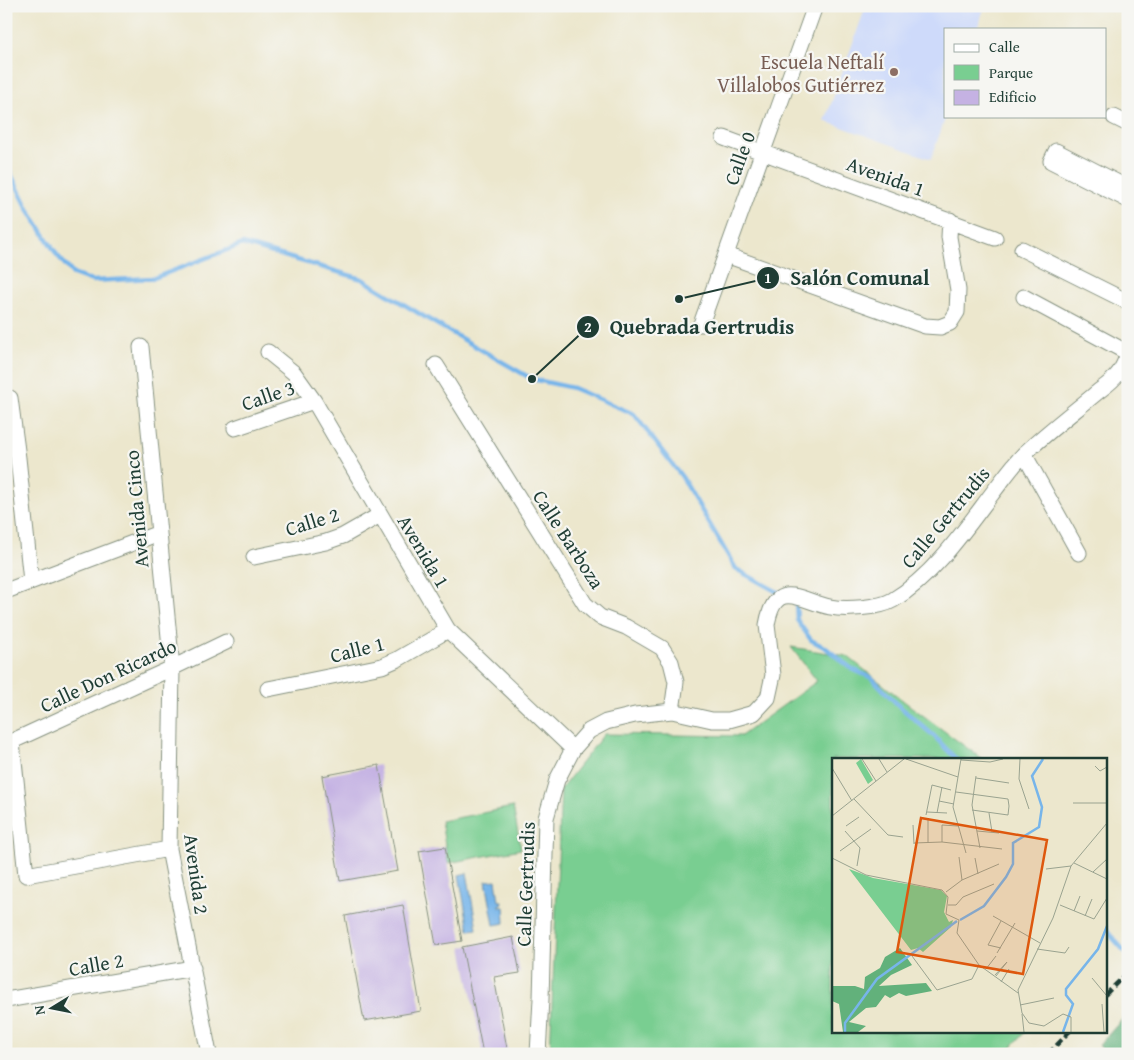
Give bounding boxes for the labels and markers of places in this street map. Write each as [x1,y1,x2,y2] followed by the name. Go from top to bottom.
[717,47,884,99] place label: Escuela Neftalí Villalobos Gutiérrez
[888,66,900,78] marker: Escuela Neftalí Villalobos Gutiérrez
[756,260,940,296] callout: Salón Comunal
[575,309,805,345] callout: Quebrada Gertrudis

